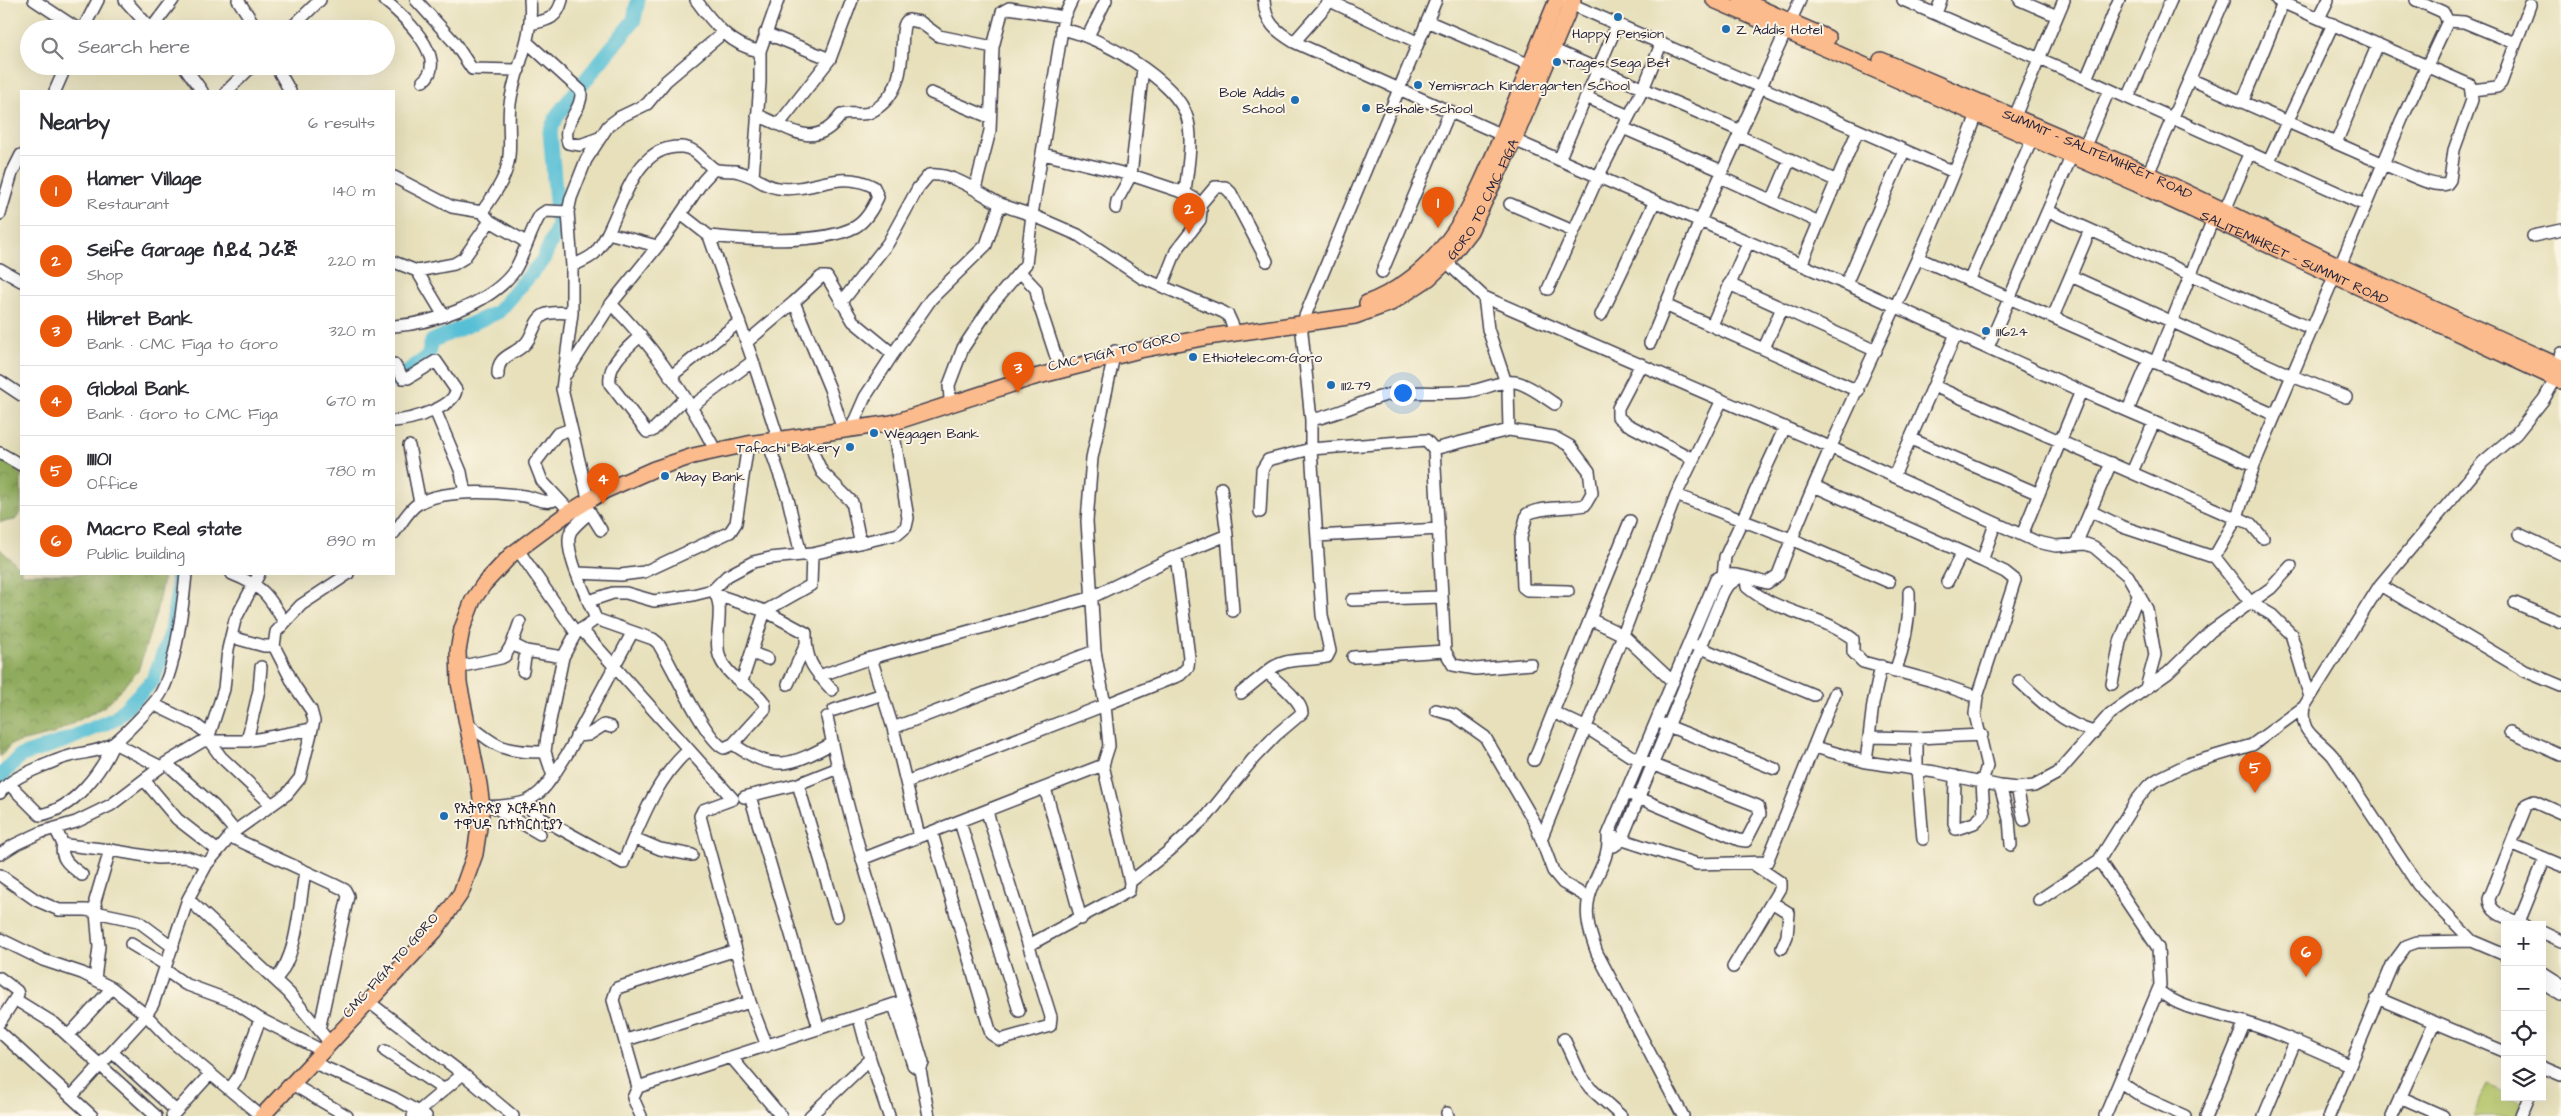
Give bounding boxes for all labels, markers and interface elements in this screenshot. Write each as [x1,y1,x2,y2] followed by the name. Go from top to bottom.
[1612,11,1624,23] marker: Happy Pension
[20,20,395,75] search box
[1736,20,1822,40] place label: Z Addis Hotel
[1720,23,1732,35] marker: Z Addis Hotel
[1572,24,1664,44] place label: Happy Pension
[38,34,66,62] icon: search
[78,34,190,61] text: Search here
[1567,53,1670,73] place label: Tages Sega Bet
[1551,56,1563,68] marker: Tages Sega Bet
[1428,76,1630,96] place label: Yemisrach Kindergarten School
[1412,79,1424,91] marker: Yemisrach Kindergarten School
[1219,83,1285,119] place label: Bole Addis School
[1289,94,1301,106] marker: Bole Addis School
[1376,99,1473,119] place label: Beshale School
[1360,102,1372,114] marker: Beshale School
[1999,104,2196,205] street label: SUMMIT - SALITEMIHRET ROAD
[40,108,110,137] text: Nearby
[308,112,375,134] text: 6 results
[1442,136,1524,264] street label: GORO TO CMC FIGA
[87,166,202,193] text: Hamer Village
[55,180,57,202] text: 1
[333,180,375,202] text: 140 m
[1422,187,1454,228] pin: 1
[87,193,169,215] text: Restaurant
[1173,193,1205,234] pin: 2
[2197,206,2392,310] street label: SALITEMIHRET - SUMMIT ROAD
[87,237,298,264] text: Seife Garage ሰይፈ ጋራጅ
[51,250,61,272] text: 2
[328,250,375,272] text: 220 m
[87,264,123,286] text: Shop
[87,306,192,333] text: Hibret Bank
[52,320,60,342] text: 3
[329,320,375,342] text: 320 m
[1996,322,2028,342] place label: 111624
[1980,325,1992,337] marker: 111624
[1046,327,1182,377] street label: CMC FIGA TO GORO
[87,333,278,355] text: Bank · CMC Figa to Goro
[1203,348,1322,368] place label: Ethiotelecom-Goro
[1187,351,1199,363] marker: Ethiotelecom-Goro
[1002,352,1034,393] pin: 3
[87,376,189,403] text: Global Bank
[1341,376,1371,396] place label: 111279
[1325,379,1337,391] marker: 111279
[1390,380,1416,406] your location
[51,390,61,412] text: 4
[326,390,375,412] text: 670 m
[87,403,278,425] text: Bank · Goro to CMC Figa
[884,424,980,444] place label: Wegagen Bank
[868,427,880,439] marker: Wegagen Bank
[737,438,840,458] place label: Tafachi Bakery
[844,441,856,453] marker: Tafachi Bakery
[87,446,111,473] text: 111101
[50,460,62,482] text: 5
[326,460,375,482] text: 780 m
[587,463,619,504] pin: 4
[675,467,745,487] place label: Abay Bank
[659,470,671,482] marker: Abay Bank
[87,473,138,495] text: Office
[87,516,242,543] text: Macro Real state
[51,530,61,552] text: 6
[327,530,375,552] text: 890 m
[87,543,185,565] text: Public building
[2239,752,2271,793] pin: 5
[454,799,563,835] place label: የኢትዮጵያ ኦርቶዶክስ ተዋህዶ ቤተክርስቲያን
[438,810,450,822] marker: የኢትዮጵያ ኦርቶዶክስ ተዋህዶ ቤተክርስቲያን
[338,909,443,1023] street label: CMC FIGA TO GORO
[2501,921,2546,1101] map controls
[2501,921,2546,966] button: +
[2290,936,2322,977] pin: 6
[2501,966,2546,1011] button: −
[2501,1011,2546,1056] button: locate
[2501,1056,2546,1101] button: layers

